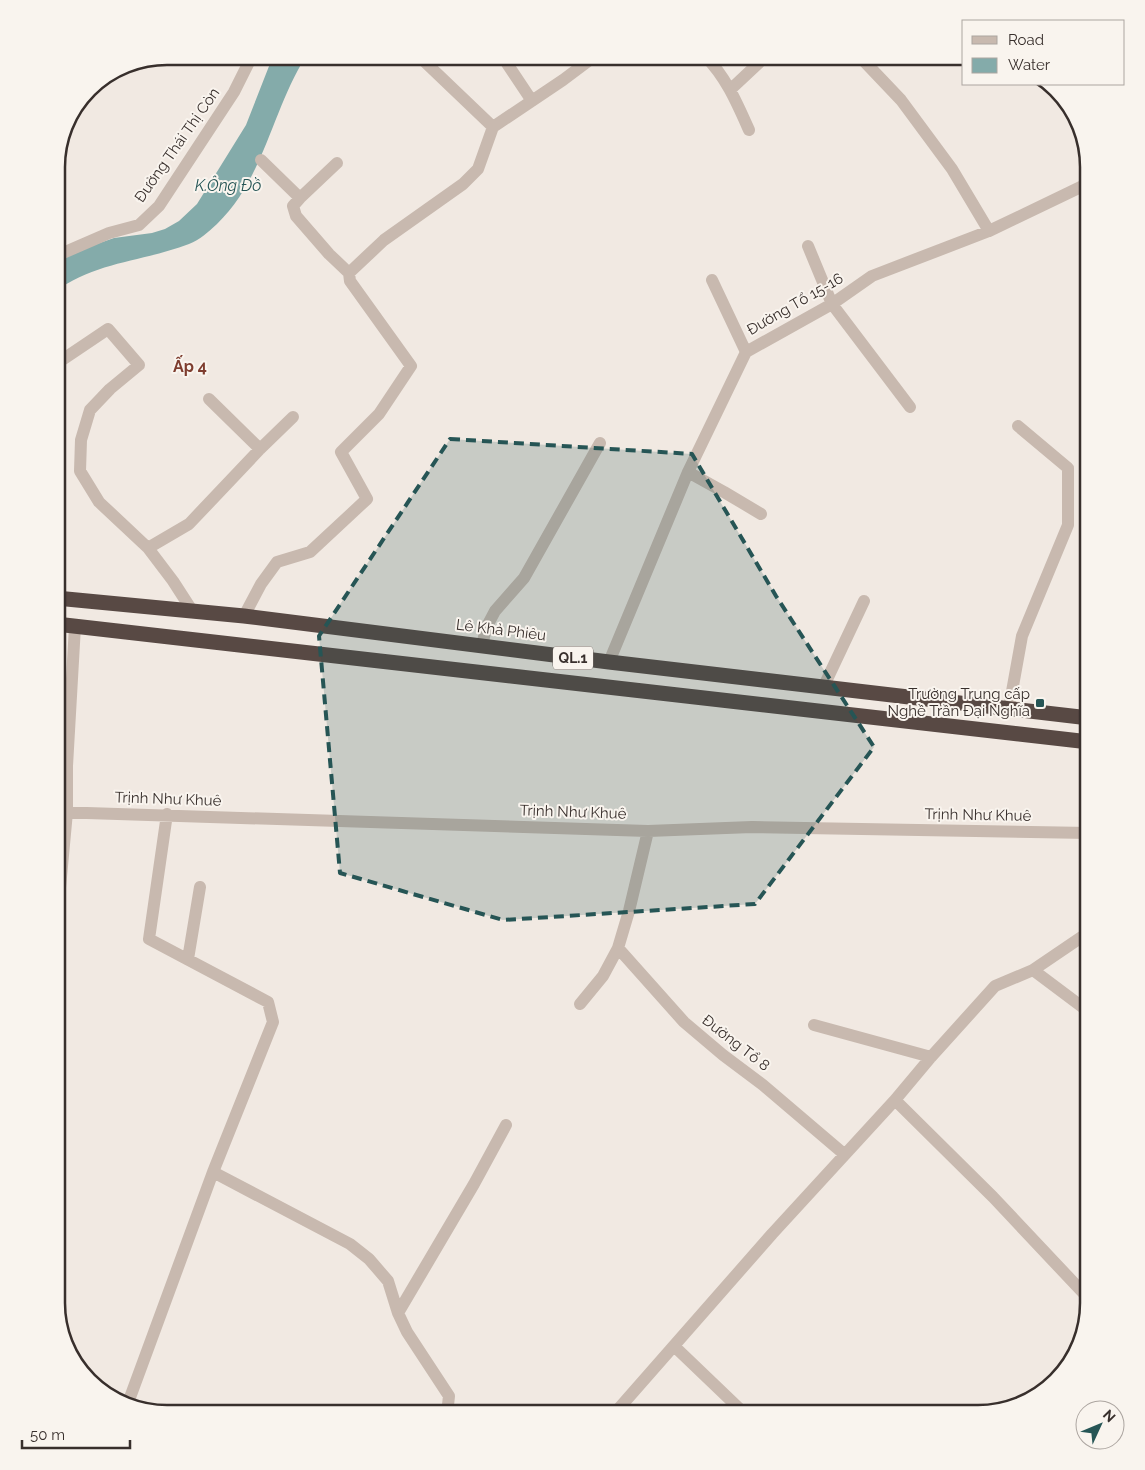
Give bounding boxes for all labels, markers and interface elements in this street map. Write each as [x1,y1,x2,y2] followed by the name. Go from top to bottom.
[962,20,1125,85] legend
[1008,31,1044,49] text: Road
[1008,56,1051,74] text: Water
[131,84,223,206] street label: Đường Thái Thị Còn
[195,175,261,195] water label: K.Ông Đồ
[744,269,846,339] street label: Đường Tổ 15-16
[173,354,207,376] district label: Ấp 4
[455,616,547,644] street label: Lê Khả Phiêu
[553,646,593,670] road number: QL.1
[887,685,1030,720] place label: Trường Trung cấp Nghề Trần Đại Nghĩa
[1034,697,1046,709] marker: Trường Trung cấp Nghề Trần Đại Nghĩa
[114,788,222,810] street label: Trịnh Như Khuê
[519,801,627,823] street label: Trịnh Như Khuê
[924,805,1032,825] street label: Trịnh Như Khuê
[699,1011,773,1075] street label: Đường Tổ 8
[1075,1400,1125,1450] north arrow
[1100,1407,1119,1425] text: N
[22,1418,130,1450] scale bar
[30,1426,65,1444] text: 50 m

